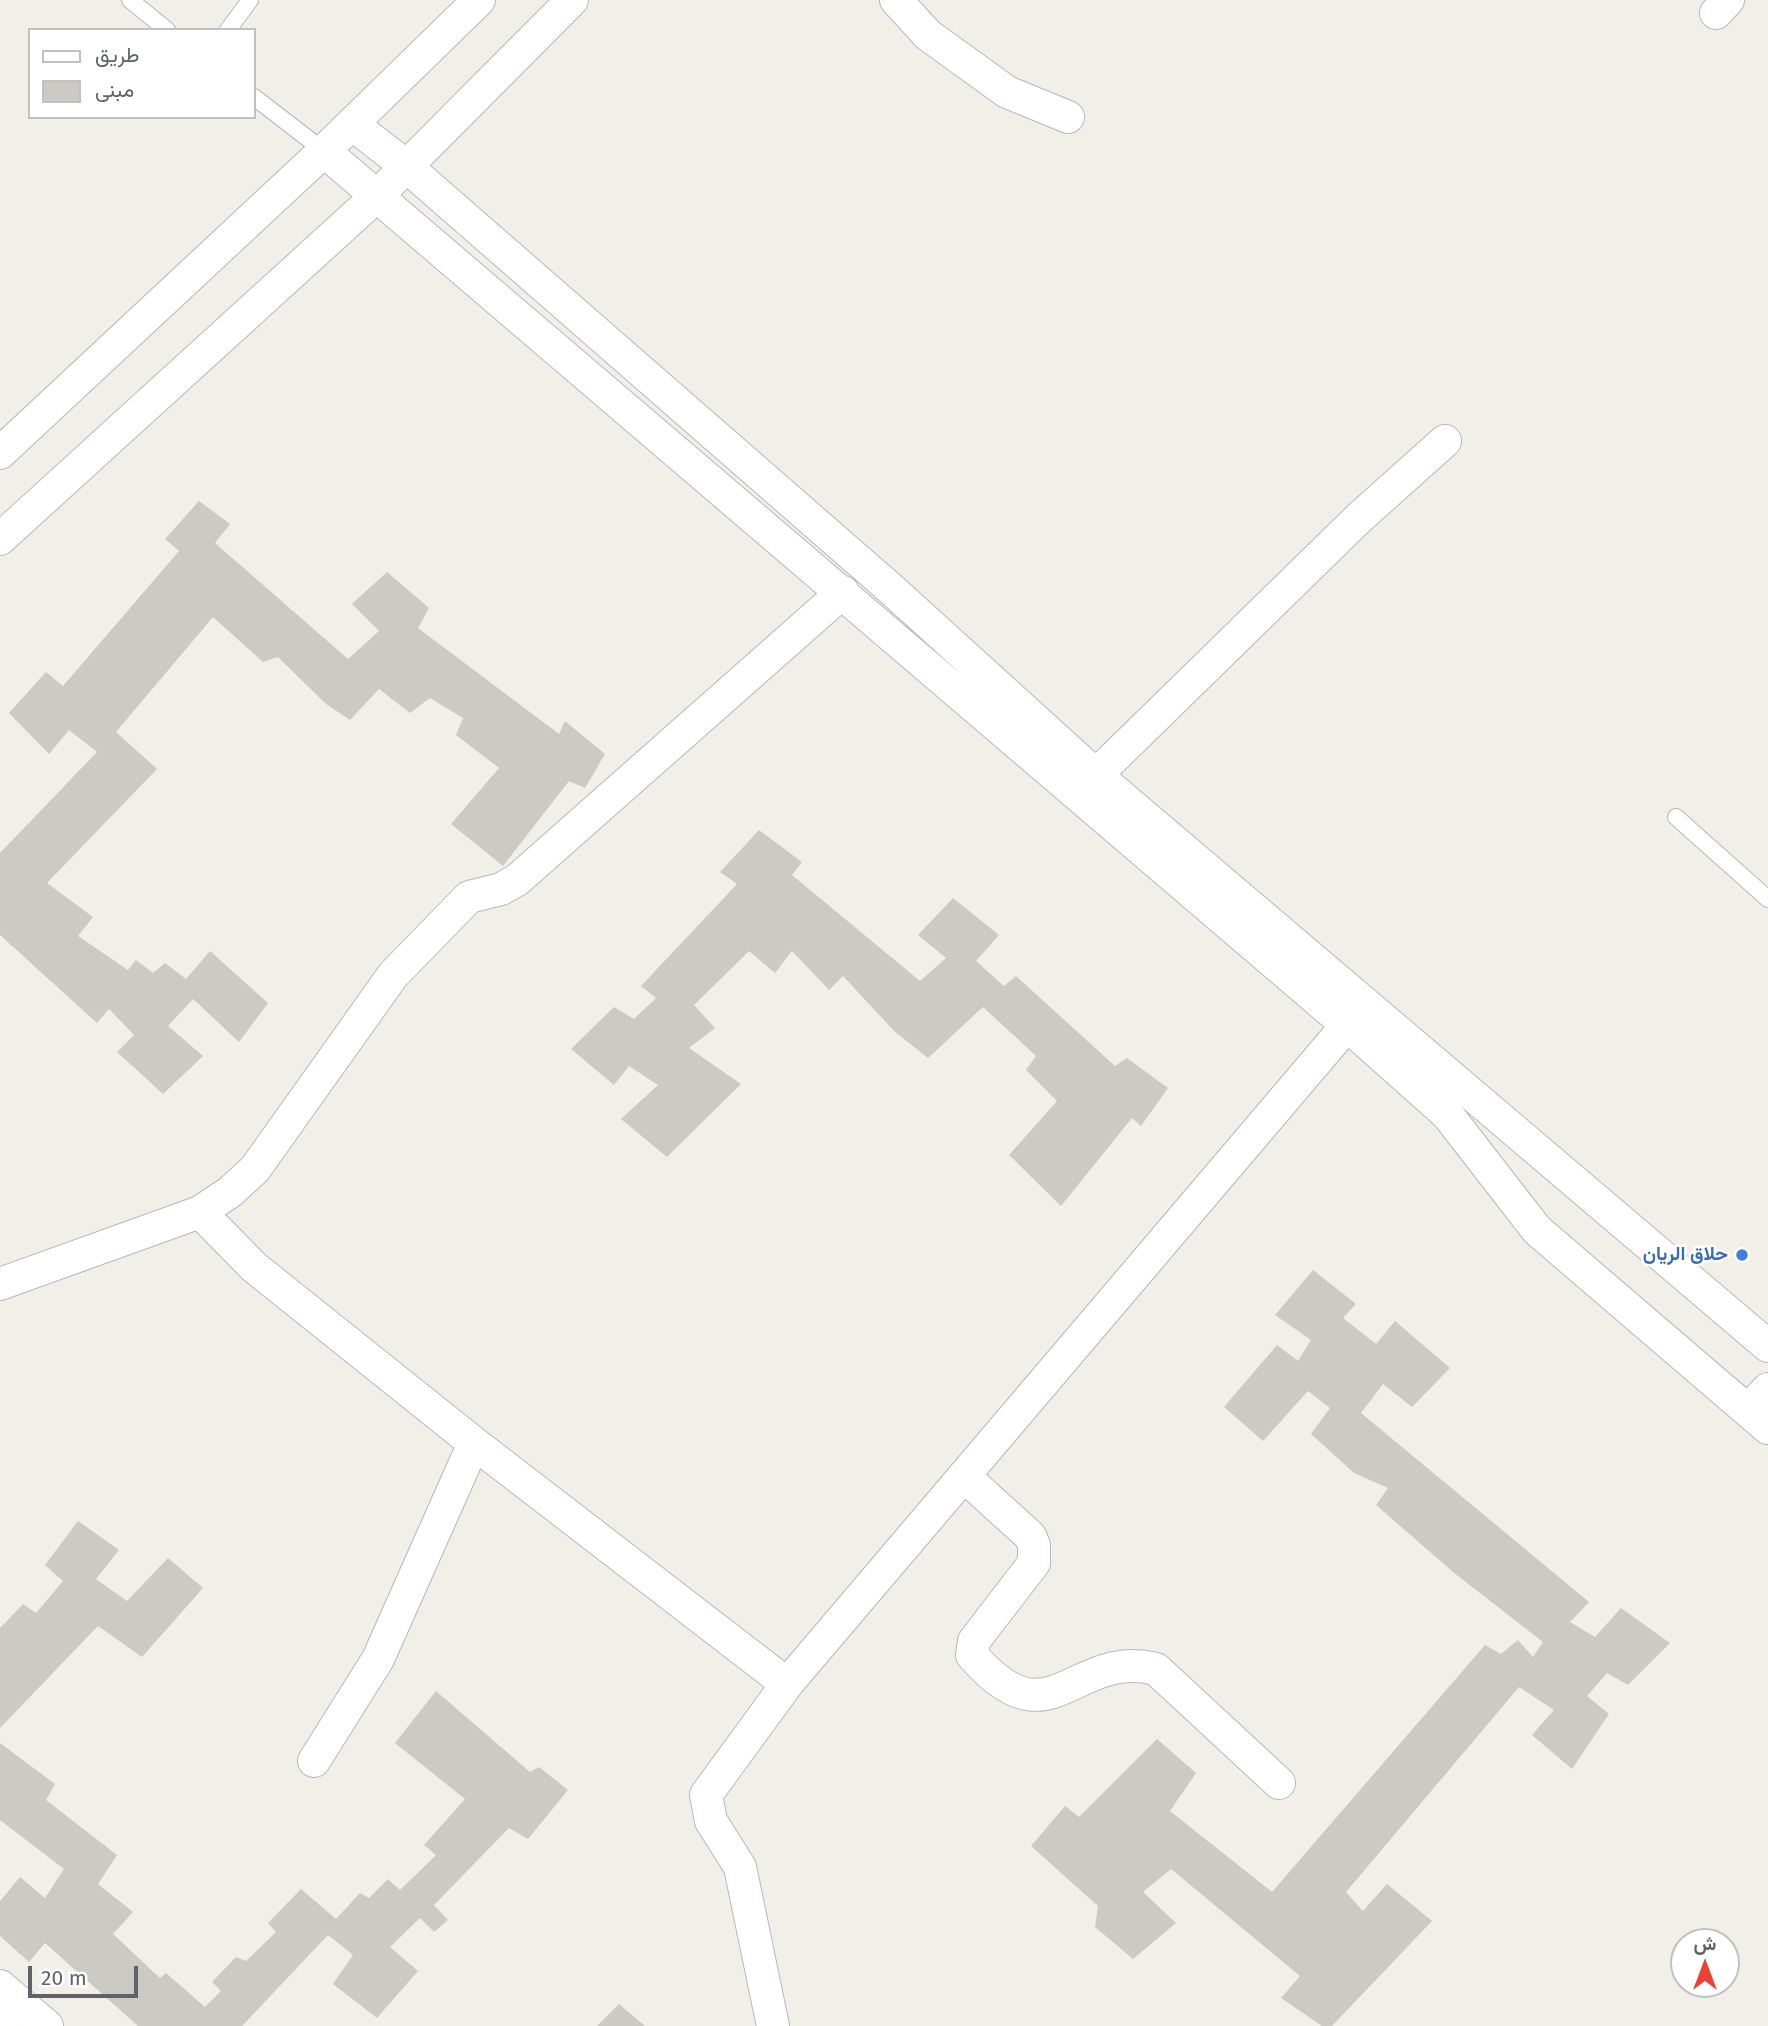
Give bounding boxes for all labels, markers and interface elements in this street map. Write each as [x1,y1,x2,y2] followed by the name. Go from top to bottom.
[28,28,256,119] legend
[95,42,140,68] text: طريق
[95,77,134,103] text: مبنى
[1643,1244,1728,1266] place label: حلاق الريان
[1734,1247,1750,1263] marker: حلاق الريان
[1670,1928,1740,1998] north arrow
[1694,1932,1716,1955] text: ش
[32,1952,142,1996] scale bar
[41,1965,87,1991] text: 20 m

